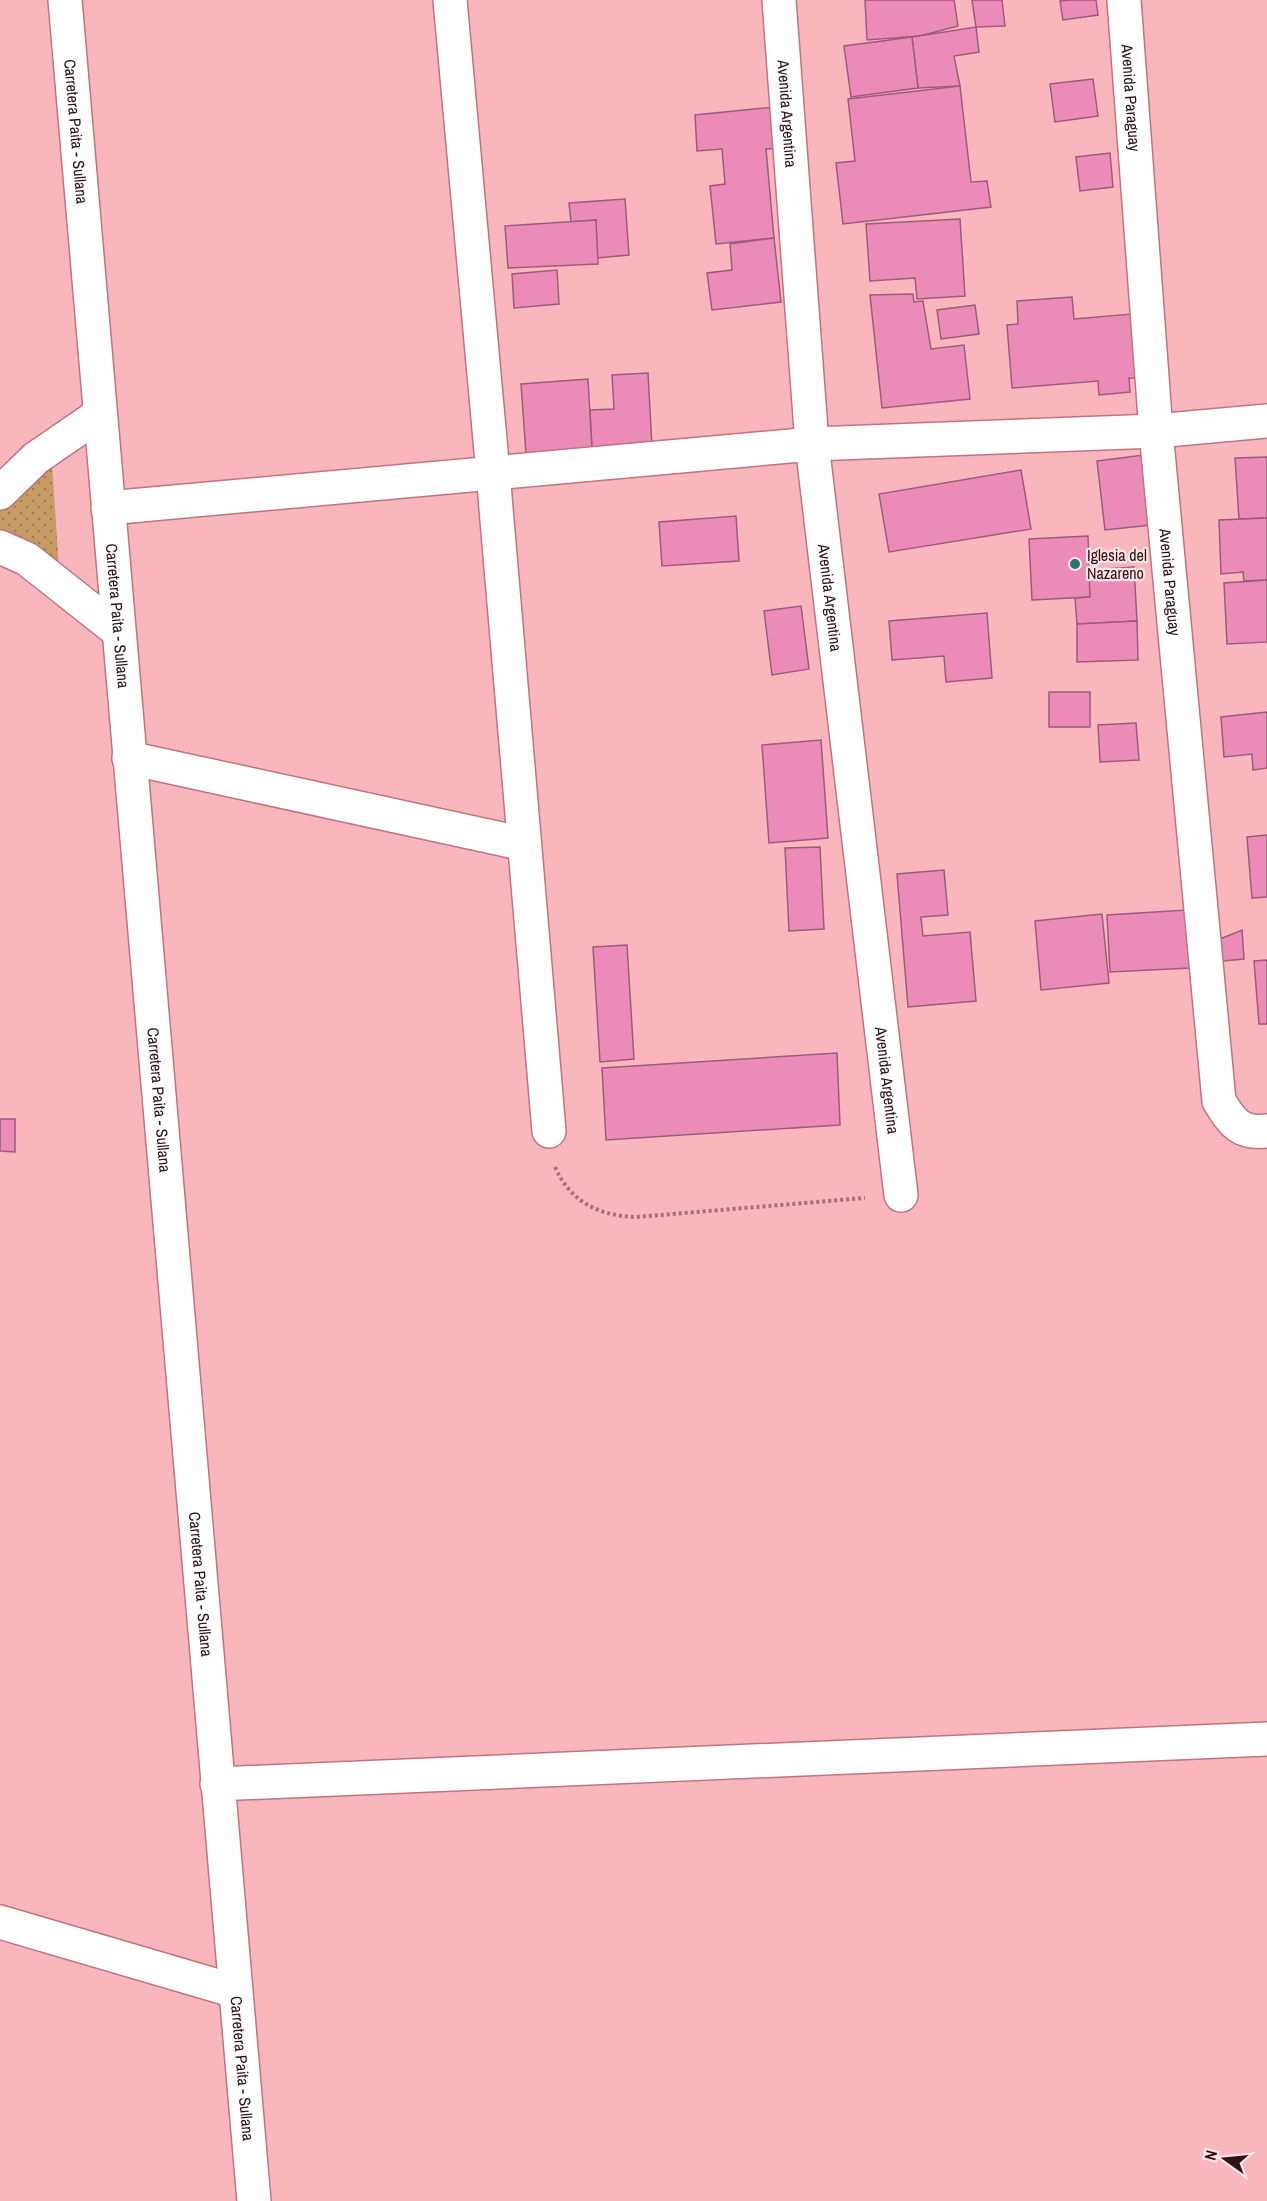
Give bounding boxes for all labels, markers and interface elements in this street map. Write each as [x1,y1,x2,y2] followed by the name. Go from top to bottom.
[1116,42,1146,153] street label: Avenida Paraguay
[59,58,94,206] street label: Carretera Paita - Sullana
[772,58,802,169] street label: Avenida Argentina
[1154,526,1186,637] street label: Avenida Paraguay
[101,542,135,690] street label: Carretera Paita - Sullana
[813,542,848,653] street label: Avenida Argentina
[1087,544,1147,584] place label: Iglesia del Nazareno
[1068,557,1082,571] marker: Iglesia del Nazareno
[870,1025,905,1136] street label: Avenida Argentina
[142,1027,177,1174] street label: Carretera Paita - Sullana
[184,1511,218,1658] street label: Carretera Paita - Sullana
[225,1995,260,2142] street label: Carretera Paita - Sullana
[1195,2129,1255,2189] north arrow
[1199,2148,1222,2163] text: N

